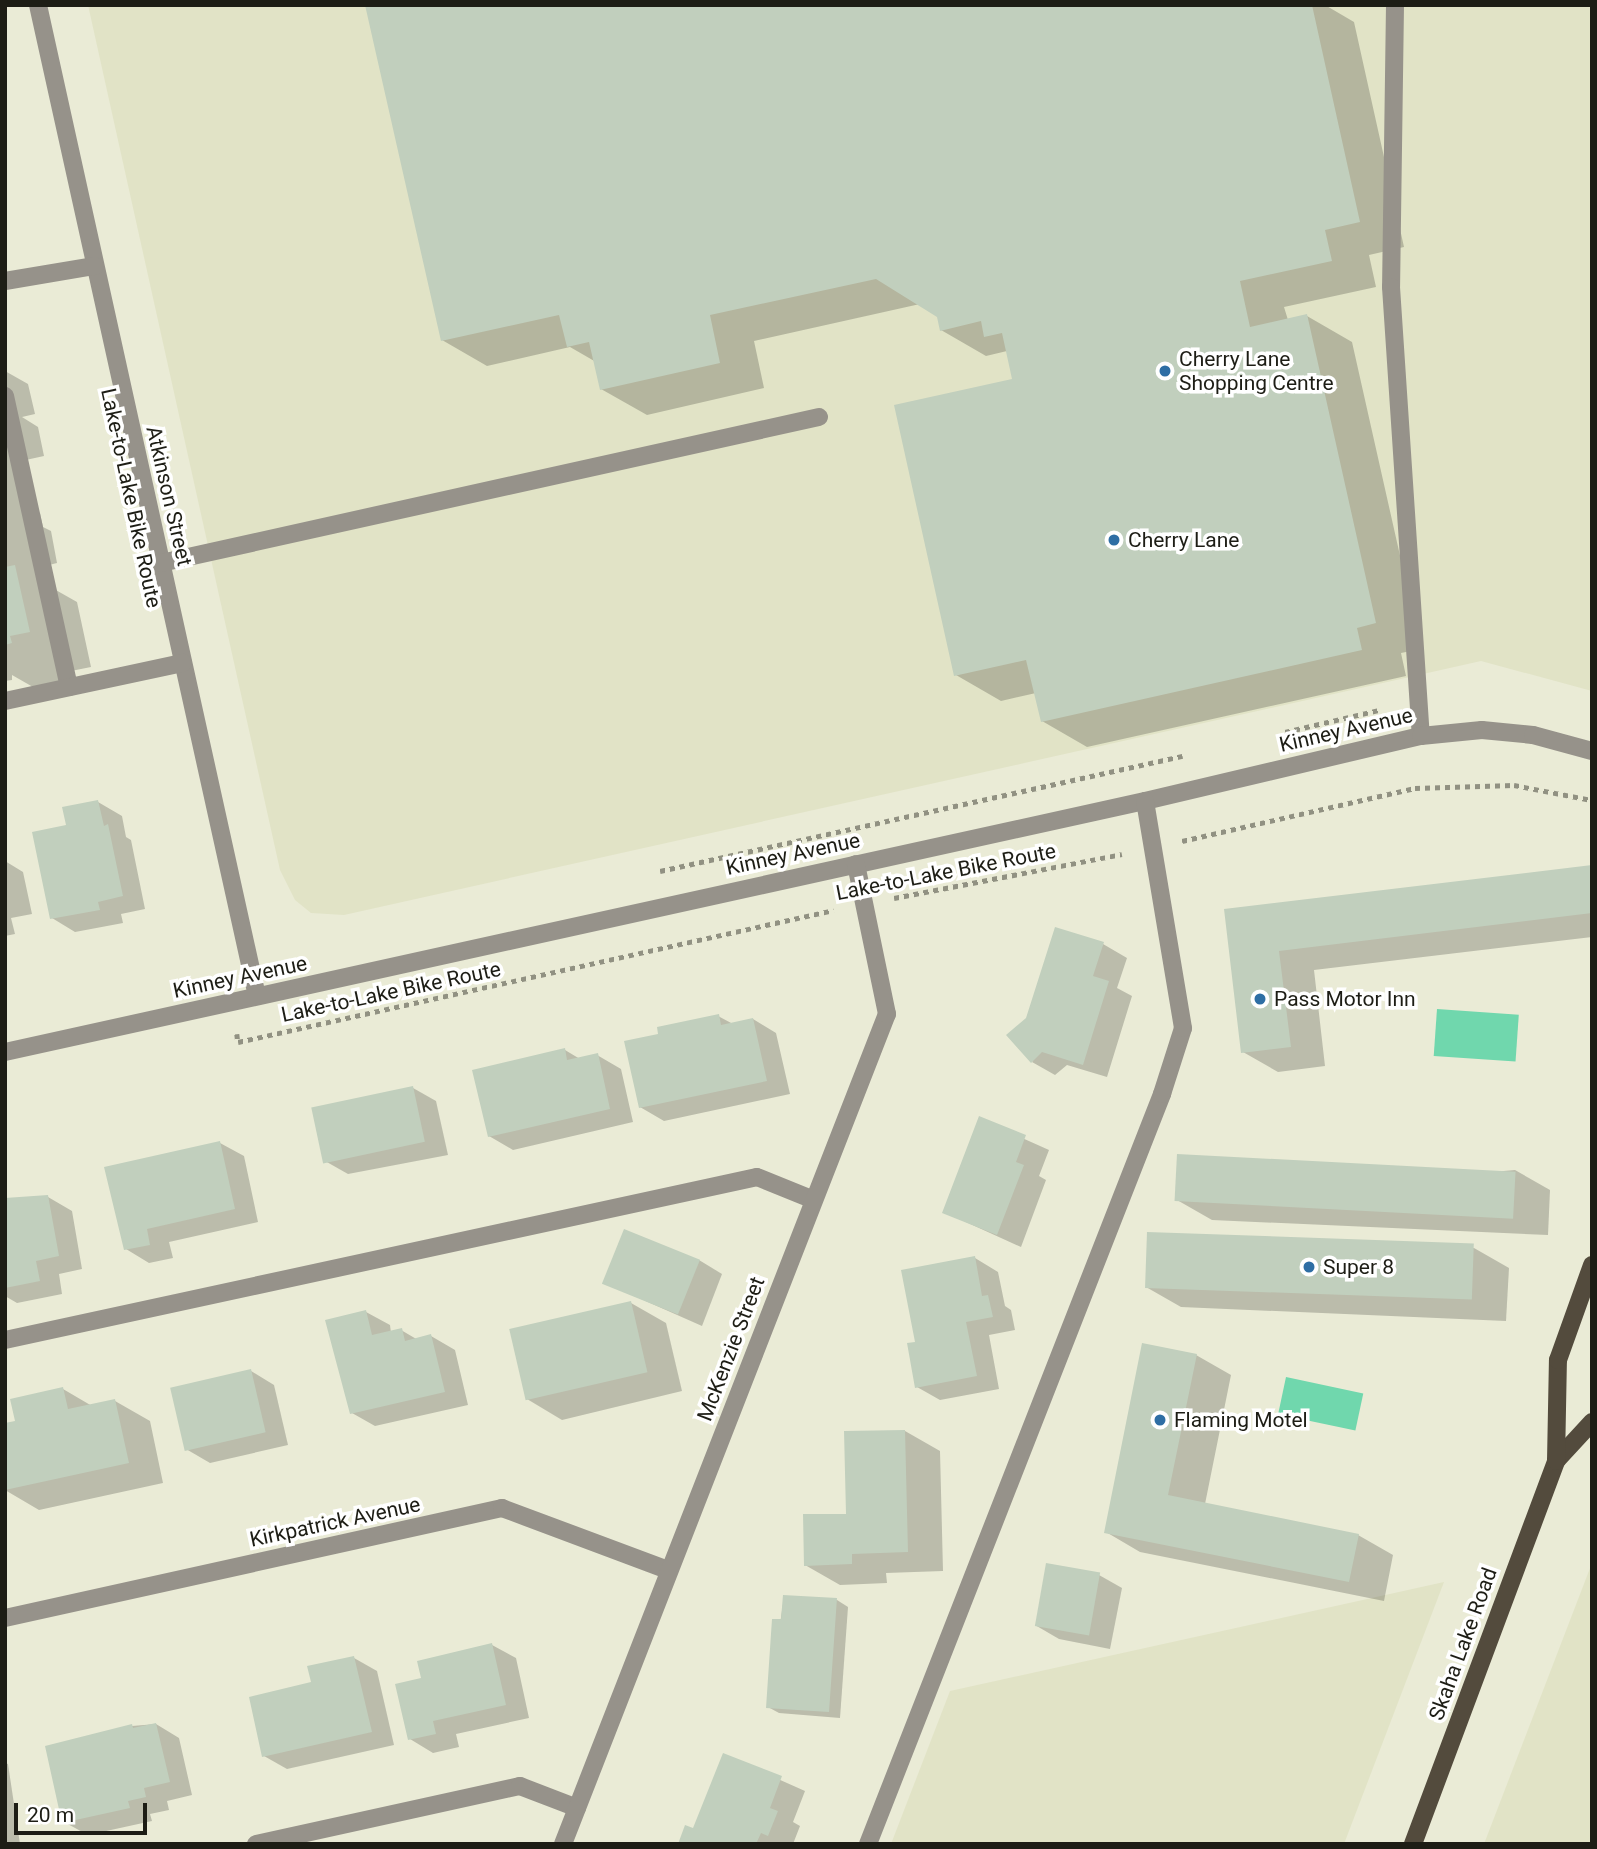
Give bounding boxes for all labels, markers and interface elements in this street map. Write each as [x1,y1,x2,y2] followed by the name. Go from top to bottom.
[1179,346,1334,396] place label: Cherry Lane Shopping Centre
[1157,363,1173,379] marker: Cherry Lane Shopping Centre
[95,386,167,610] street label: Lake-to-Lake Bike Route
[141,424,197,568] street label: Atkinson Street
[1128,527,1239,553] place label: Cherry Lane
[1106,532,1122,548] marker: Cherry Lane
[1277,702,1415,758] street label: Kinney Avenue
[724,828,862,880] street label: Kinney Avenue
[834,838,1058,906] street label: Lake-to-Lake Bike Route
[171,951,309,1003] street label: Kinney Avenue
[279,956,503,1028] street label: Lake-to-Lake Bike Route
[1274,986,1416,1012] place label: Pass Motor Inn
[1252,991,1268,1007] marker: Pass Motor Inn
[1323,1254,1394,1280] place label: Super 8
[1301,1259,1317,1275] marker: Super 8
[692,1273,770,1425] street label: McKenzie Street
[1174,1407,1308,1433] place label: Flaming Motel
[1152,1412,1168,1428] marker: Flaming Motel
[247,1492,423,1552] street label: Kirkpatrick Avenue
[1424,1564,1502,1724] street label: Skaha Lake Road
[18,1790,150,1834] scale bar
[27,1803,74,1827] text: 20 m

